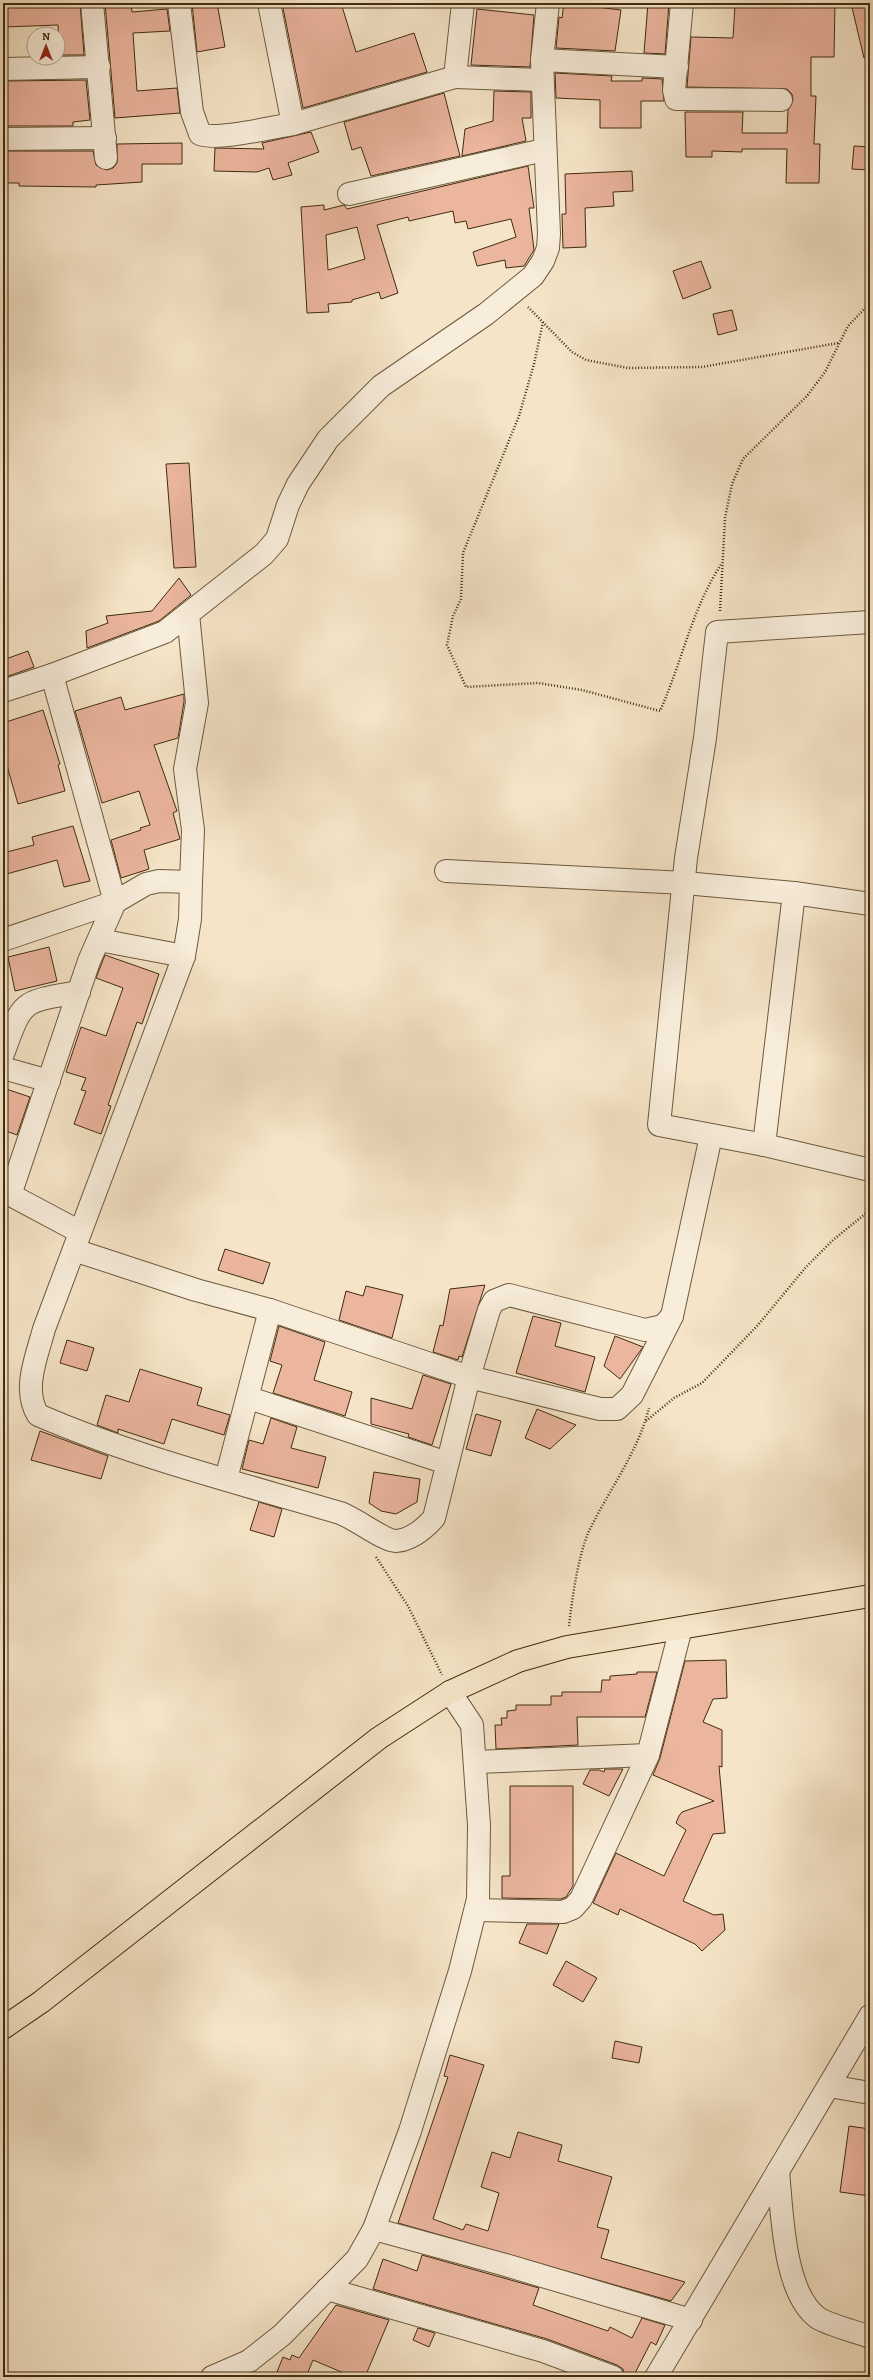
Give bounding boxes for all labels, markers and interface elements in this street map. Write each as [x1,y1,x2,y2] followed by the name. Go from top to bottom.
[26,26,66,66] north arrow
[42,29,50,44] text: N

